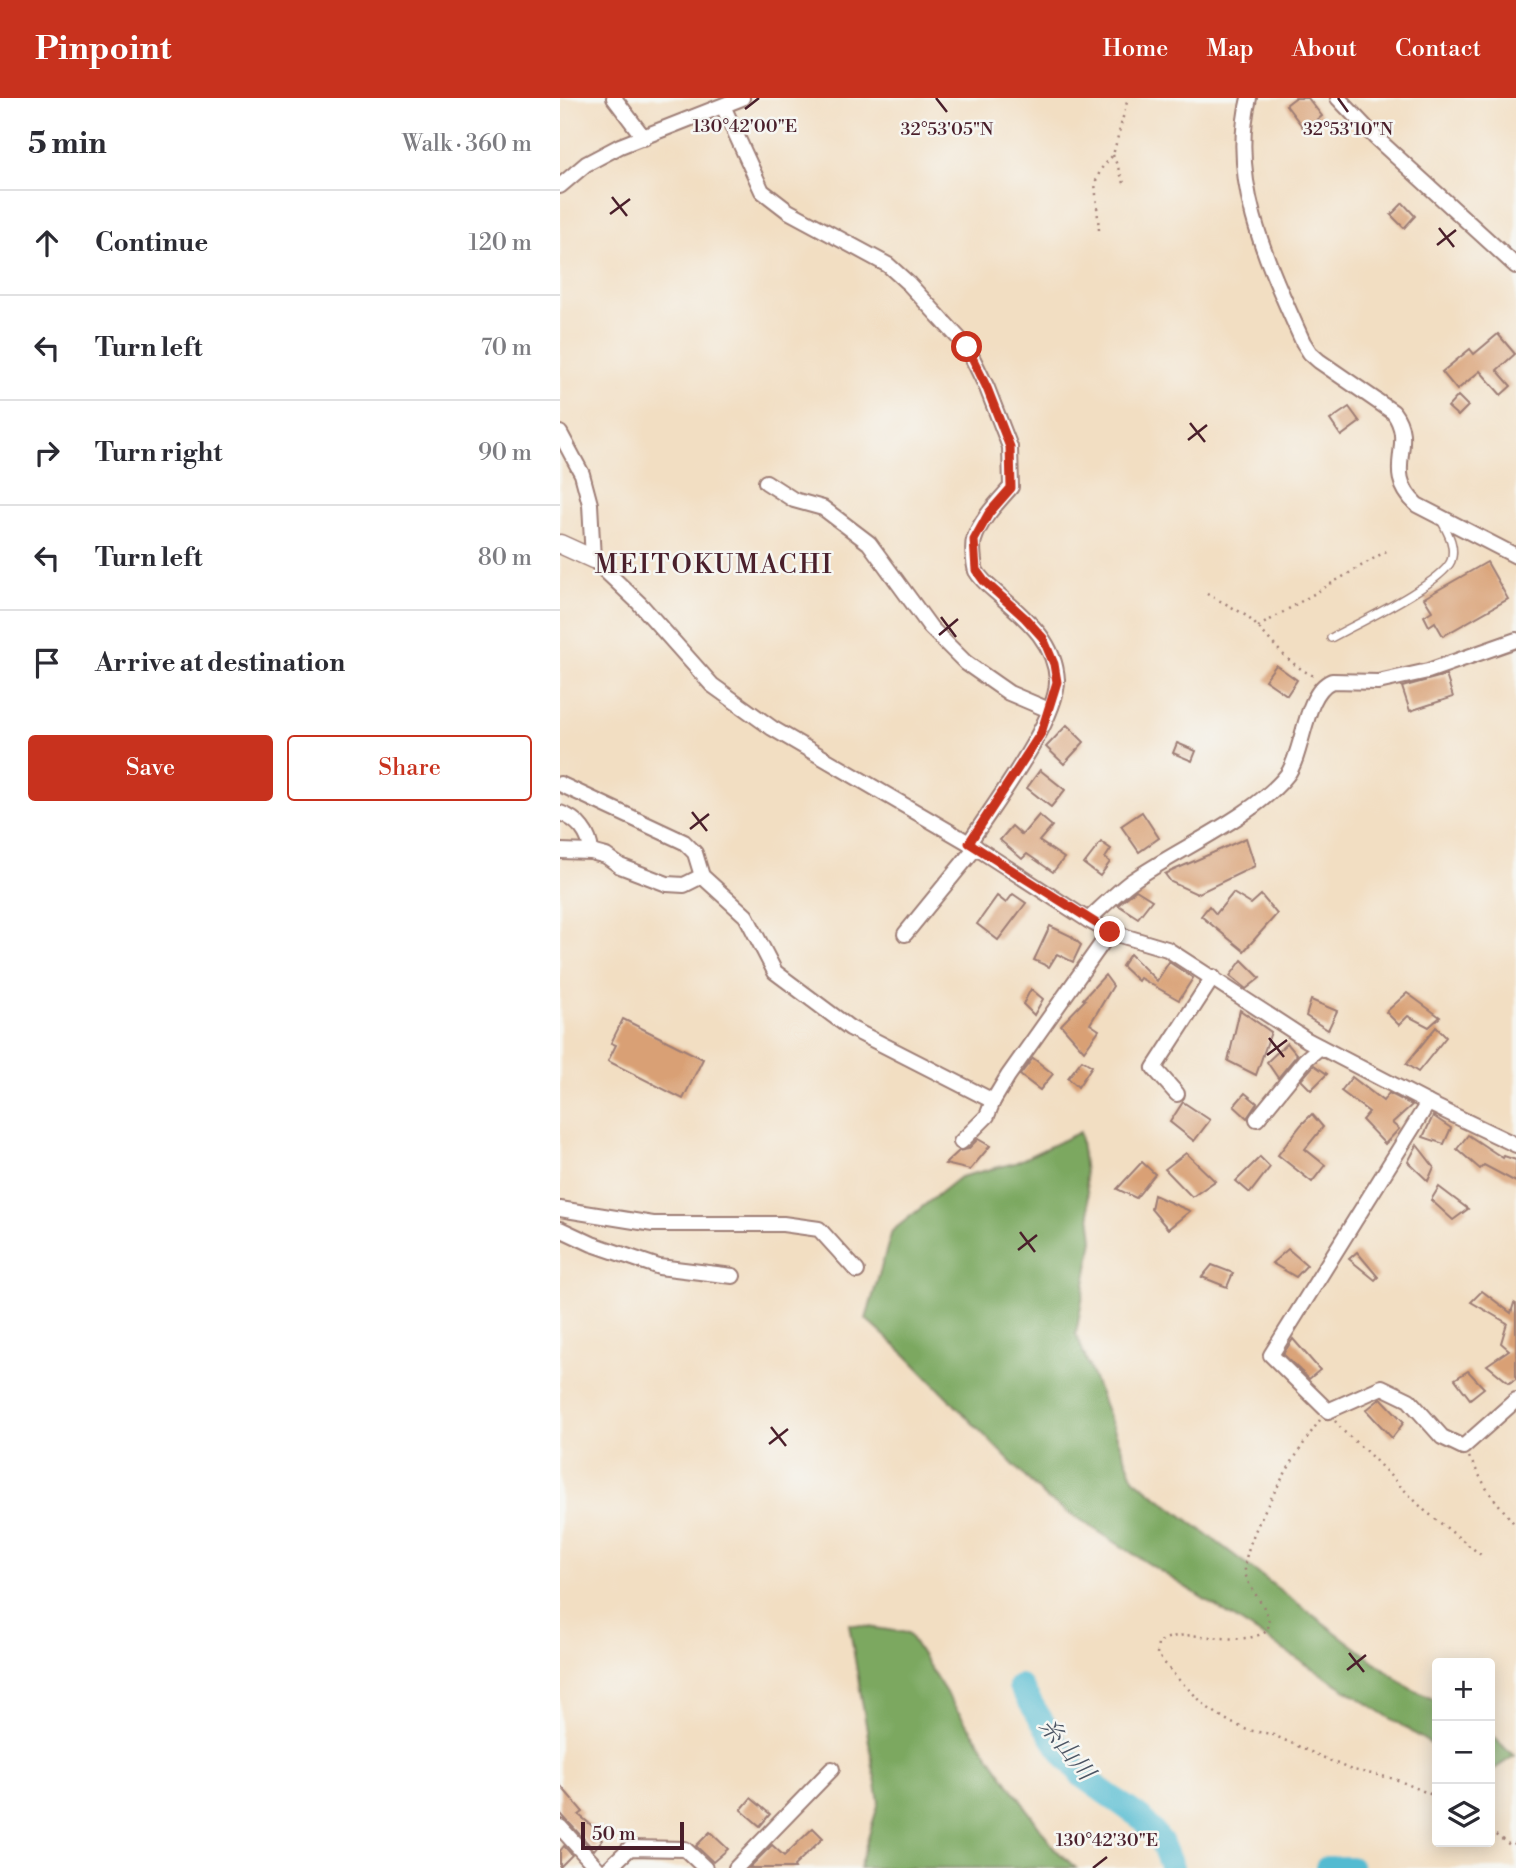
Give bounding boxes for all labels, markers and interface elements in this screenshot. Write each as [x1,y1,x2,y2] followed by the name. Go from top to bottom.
[35,29,172,70] text: Pinpoint
[1103,34,1168,64] text: Home
[1206,34,1254,64] text: Map
[1292,34,1357,64] text: About
[1395,34,1481,64] text: Contact
[693,115,797,138] text: 130°42'00"E
[901,118,994,141] text: 32°53'05"N
[1303,118,1394,141] text: 32°53'10"N
[28,125,107,163] text: 5 min
[402,130,532,158] text: Walk · 360 m
[28,224,66,262] icon: ahead
[95,227,208,259] text: Continue
[468,229,532,257] text: 120 m
[28,329,66,367] icon: left
[951,331,982,362] route start
[95,332,203,364] text: Turn left
[481,334,532,362] text: 70 m
[28,434,66,472] icon: right
[95,437,223,469] text: Turn right
[478,439,532,467] text: 90 m
[28,539,66,577] icon: left
[95,542,203,574] text: Turn left
[478,544,532,572] text: 80 m
[594,549,834,581] district label: MEITOKUMACHI
[28,644,66,682] icon: arrive
[95,647,345,679] text: Arrive at destination
[28,735,273,801] button: Save
[287,735,532,801] button: Share
[1094,916,1125,947] route end
[1432,1658,1495,1847] map controls
[1432,1658,1495,1721] button: +
[1032,1712,1102,1789] water label: 糸山川
[1432,1721,1495,1784] button: −
[1432,1784,1495,1847] button: layers
[581,1819,684,1851] scale bar
[592,1822,636,1846] text: 50 m
[1056,1829,1158,1852] text: 130°42'30"E

